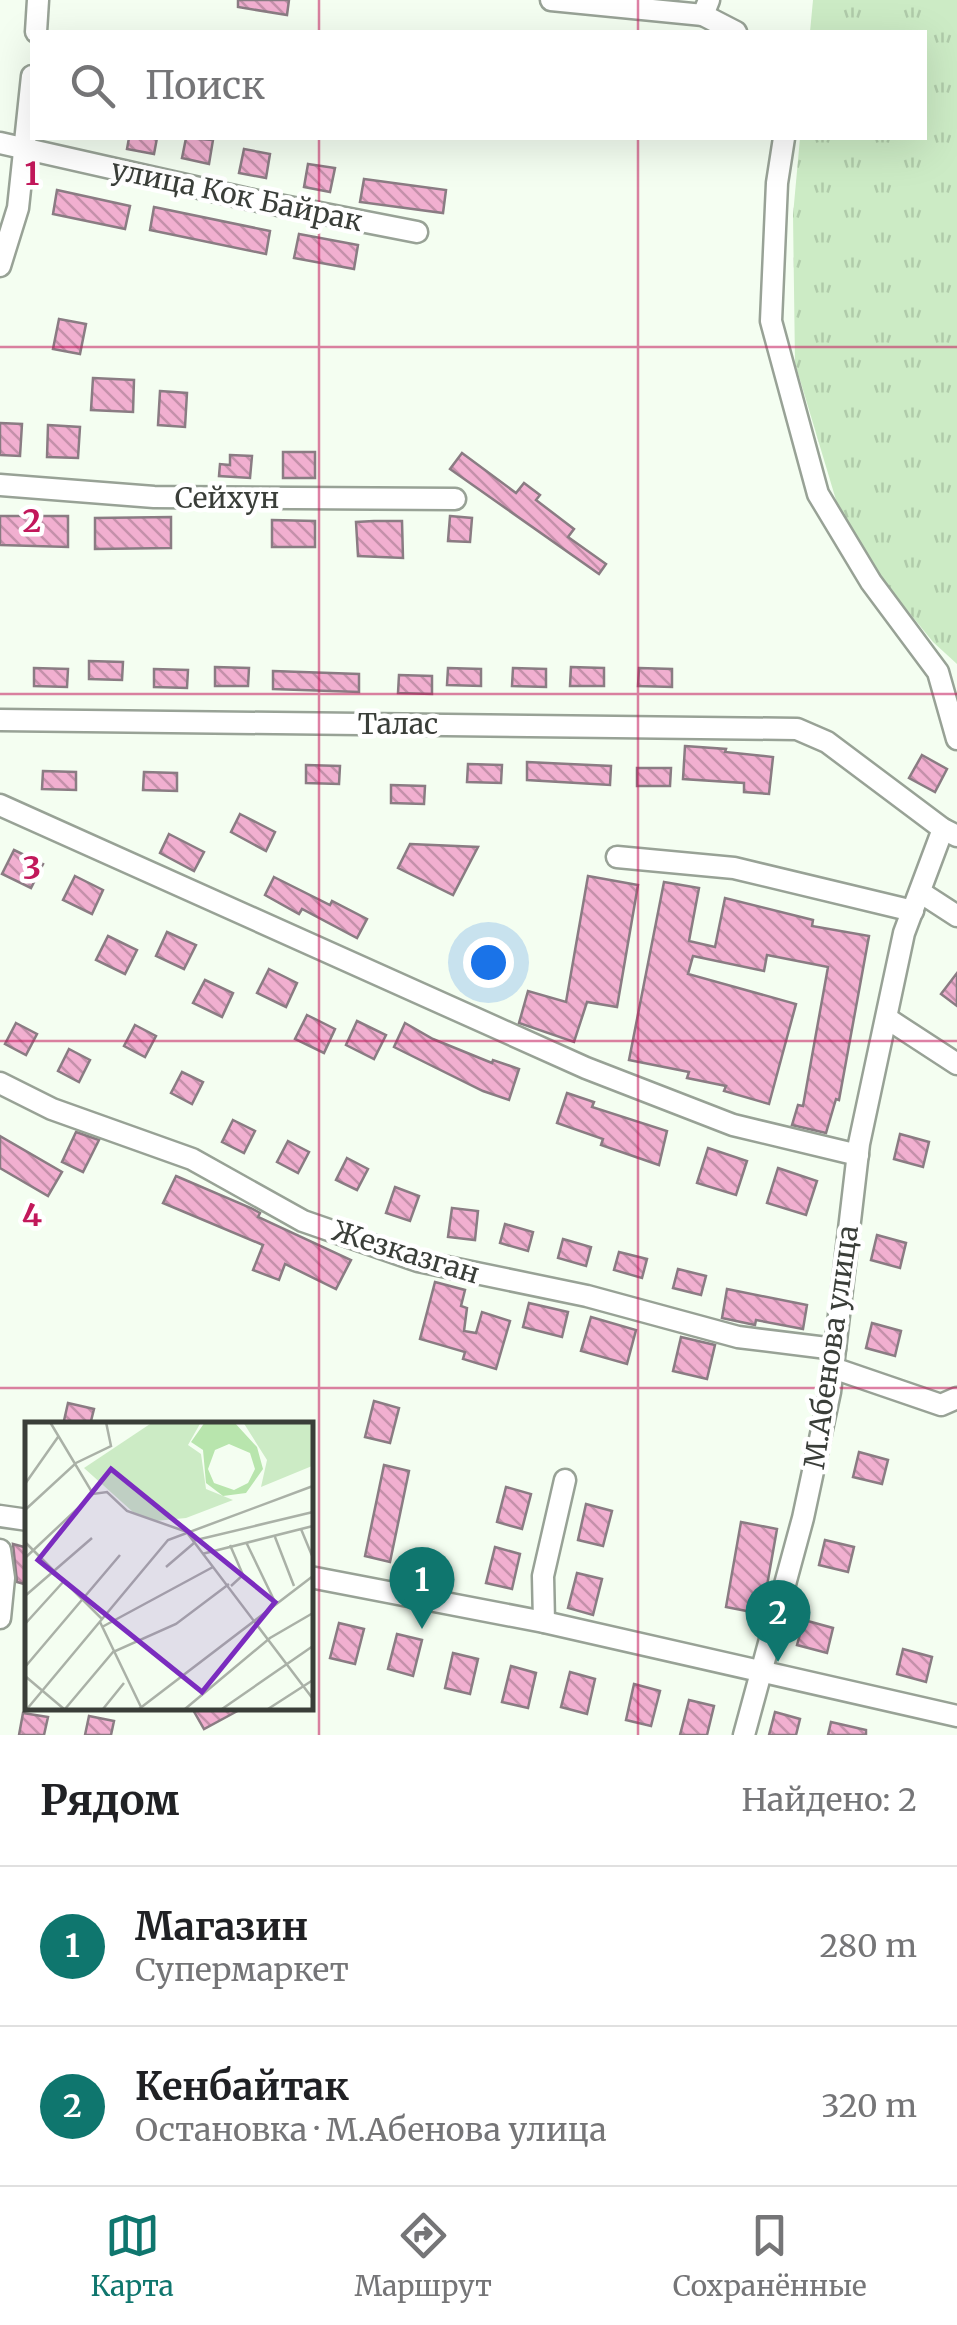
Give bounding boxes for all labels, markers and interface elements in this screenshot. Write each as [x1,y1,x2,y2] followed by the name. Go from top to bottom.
[30,30,927,140] search box
[65,58,120,113] icon: search
[145,62,265,109] text: Поиск
[108,151,366,239] street label: улица Кок Байрак
[25,154,40,194] text: 1
[175,480,279,516] street label: Сейхун
[23,501,41,541] text: 2
[358,706,438,742] street label: Талас
[23,848,41,888] text: 3
[463,937,514,988] your location
[22,1195,42,1235] text: 4
[328,1213,484,1291] street label: Жезказган
[796,1223,866,1471] street label: М.Абенова улица
[25,1422,312,1710] inset map
[390,1546,454,1629] pin: 1
[746,1580,810,1662] pin: 2
[40,1774,180,1826] text: Рядом
[742,1780,917,1820] text: Найдено: 2
[135,1903,308,1950] text: Магазин
[65,1926,80,1966] text: 1
[819,1926,917,1966] text: 280 m
[135,1950,349,1990] text: Супермаркет
[135,2063,349,2110] text: Кенбайтак
[63,2086,82,2126] text: 2
[821,2086,917,2126] text: 320 m
[135,2110,607,2150] text: Остановка · М.Абенова улица
[90,2208,174,2304] tab: Карта
[355,2208,492,2304] tab: Маршрут
[673,2208,867,2304] tab: Сохранённые

